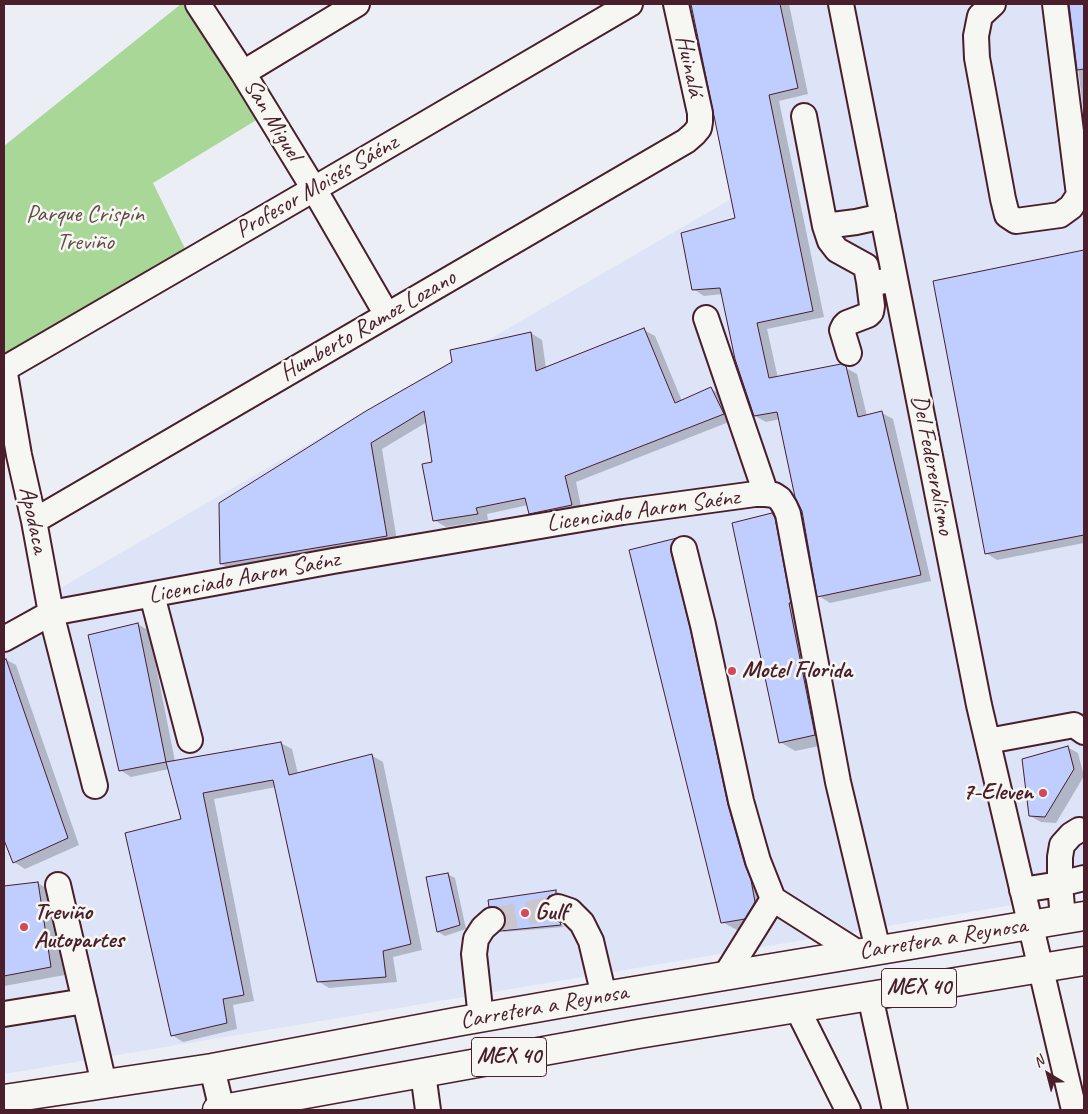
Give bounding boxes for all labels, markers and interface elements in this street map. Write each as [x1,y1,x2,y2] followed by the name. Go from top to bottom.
[668,33,710,99] street label: Huinalá
[237,74,307,166] street label: San Miguel
[231,129,403,245] street label: Profesor Moisés Sáénz
[26,201,144,257] park label: Parque Crispín Treviño
[275,264,461,388] street label: Humberto Ramoz Lozano
[904,393,960,537] street label: Del Federeralismo
[545,483,741,539] street label: Licenciado Aaron Saénz
[12,484,54,556] street label: Apodaca
[146,545,342,611] street label: Licenciado Aaron Saénz
[742,657,852,685] place label: Motel Florida
[726,665,738,677] marker: Motel Florida
[962,779,1033,807] place label: 7-Eleven
[1037,787,1049,799] marker: 7-Eleven
[34,899,124,955] place label: Treviño Autopartes
[535,899,567,927] place label: Gulf
[519,907,531,919] marker: Gulf
[857,912,1029,966] street label: Carretera a Reynosa
[18,921,30,933] marker: Treviño Autopartes
[882,968,956,1008] road number: MEX 40
[458,978,630,1036] street label: Carretera a Reynosa
[472,1038,546,1076] road number: MEX 40
[1023,1049,1073,1099] north arrow
[1030,1052,1047,1071] text: N

